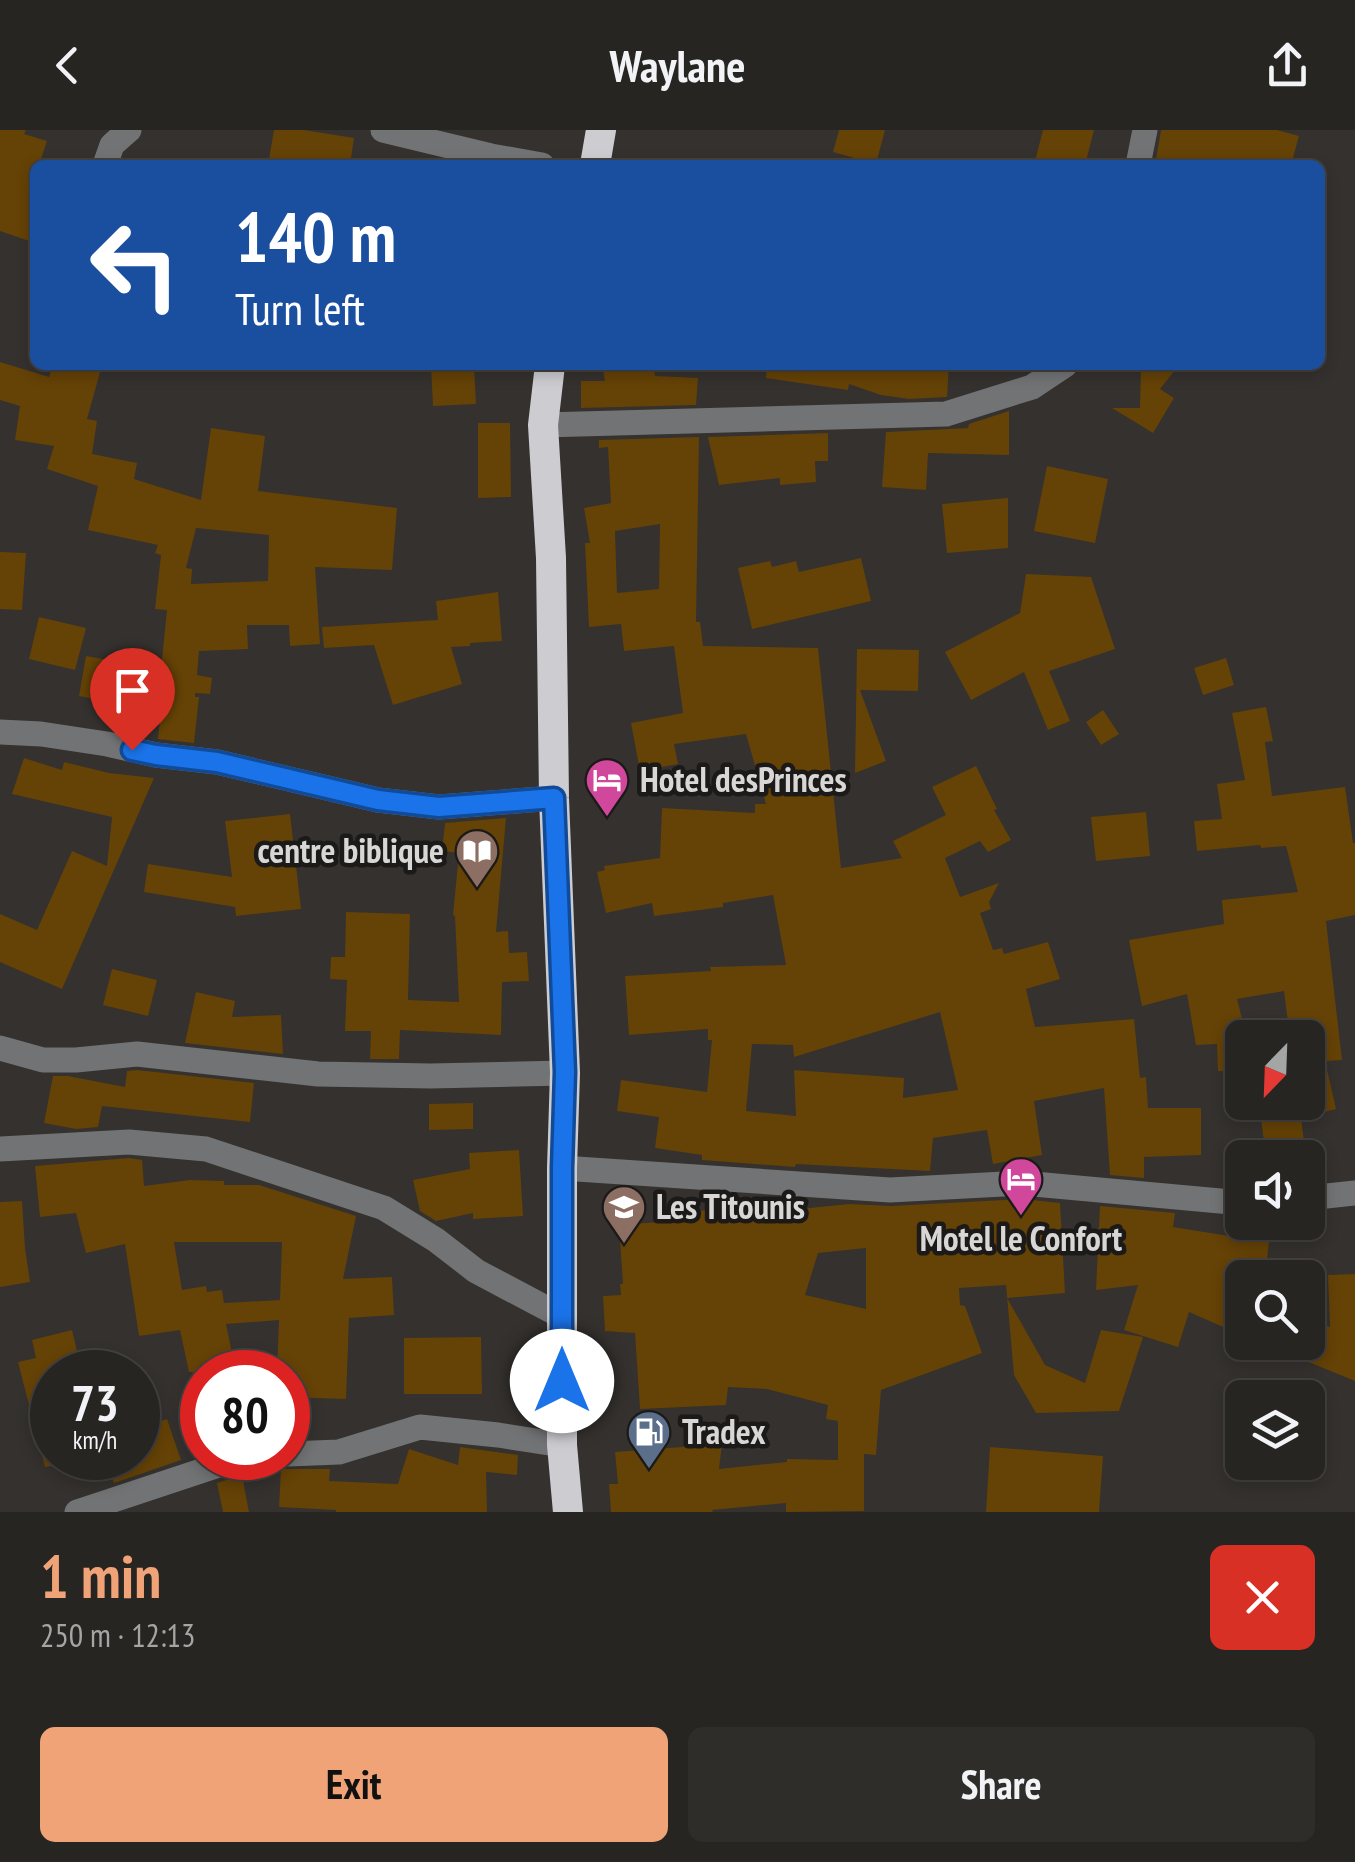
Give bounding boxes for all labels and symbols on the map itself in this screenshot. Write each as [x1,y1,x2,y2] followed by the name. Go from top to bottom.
[90,648,175,751] pin
[640,756,847,802] place label: Hotel desPrinces
[584,757,630,818] hotel icon: Hotel desPrinces
[258,827,444,873] place label: centre biblique
[454,828,500,889] library icon: centre biblique
[1225,1020,1325,1120] north arrow
[998,1156,1044,1217] hotel icon: Motel le Confort
[656,1183,805,1229] place label: Les Titounis
[601,1184,647,1245] school or university icon: Les Titounis
[920,1215,1122,1261] place label: Motel le Confort
[510,1329,614,1433] position arrow
[180,1350,310,1480] speed limit sign: 80
[682,1408,766,1454] place label: Tradex
[626,1409,672,1470] fuel station icon: Tradex

